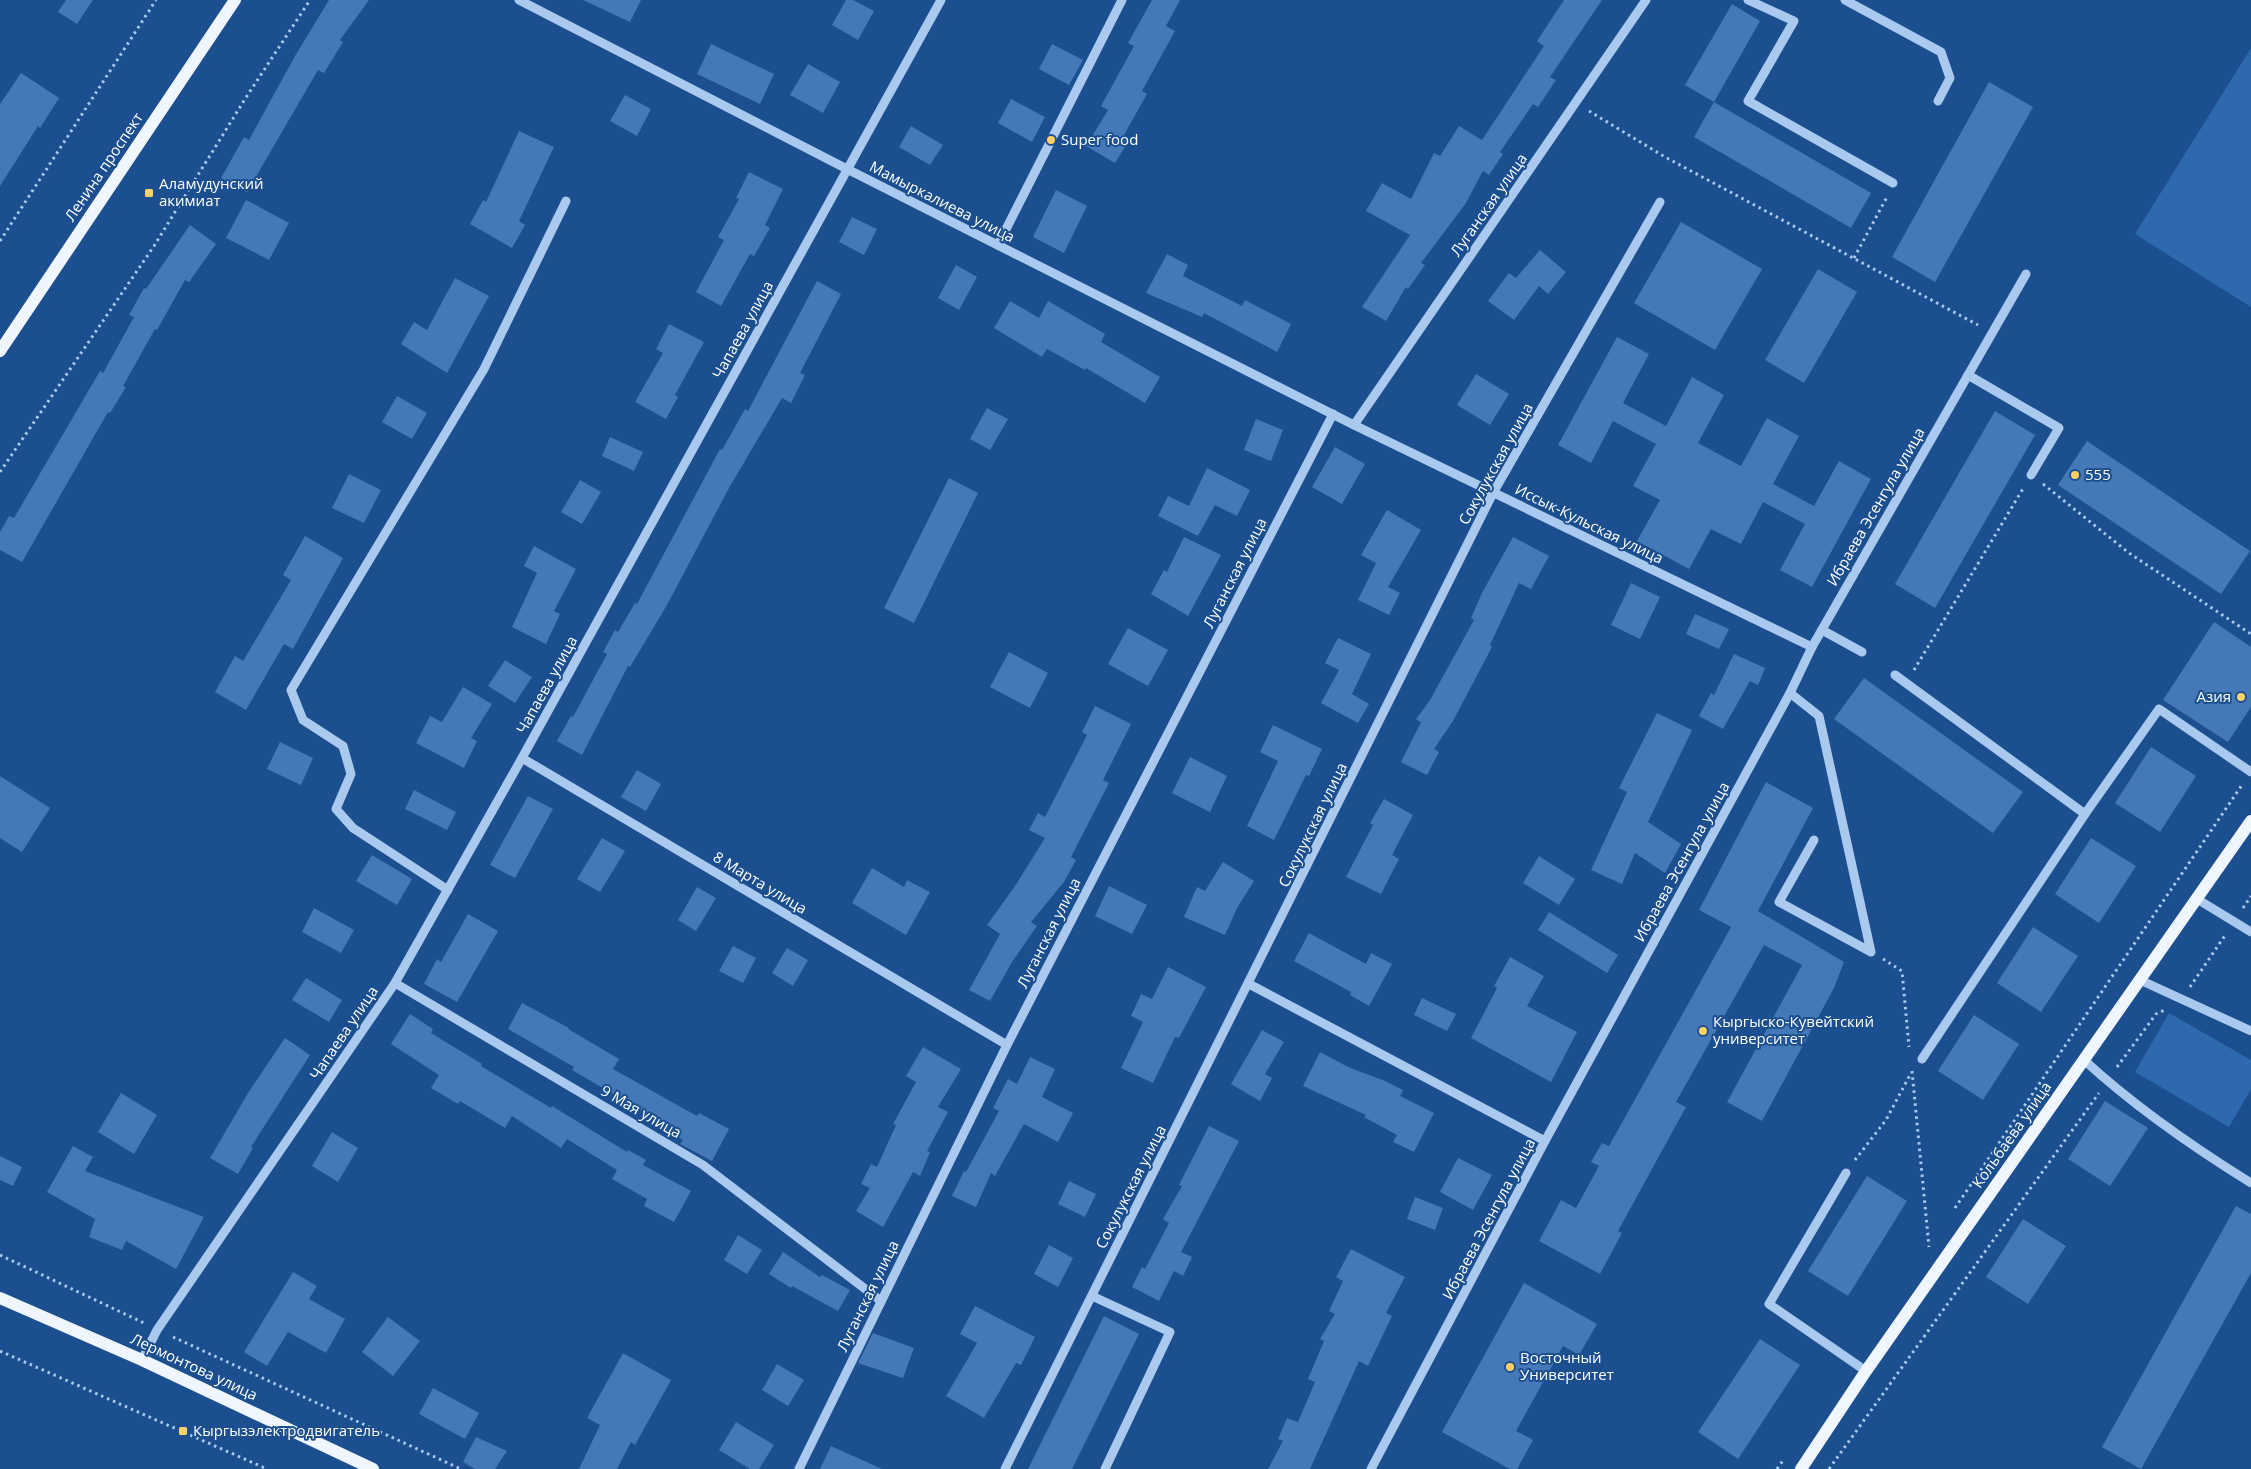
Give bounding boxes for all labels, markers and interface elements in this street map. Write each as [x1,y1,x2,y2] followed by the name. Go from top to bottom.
[59,108,147,225] street label: Ленина проспект
[1061,129,1138,149] place label: Super food
[1045,134,1057,146] marker: Super food
[1445,149,1531,260] street label: Луганская улица
[866,156,1018,246] street label: Мамыркалиева улица
[159,173,264,210] place label: Аламудунский акимиат
[143,187,155,199] marker: Аламудунский акимиат
[707,277,777,382] street label: Чапаева улица
[1453,399,1537,528] street label: Сокулукская улица
[1822,424,1929,589] street label: Ибраева Эсенгула улица
[2085,464,2111,484] place label: 555
[2069,469,2081,481] marker: 555
[1512,478,1667,568] street label: Иссык-Кульская улица
[1198,514,1271,631] street label: Луганская улица
[511,632,581,737] street label: Чапаева улица
[2196,686,2231,706] place label: Азия
[2235,691,2247,703] marker: Азия
[1273,759,1351,890] street label: Сокулукская улица
[1629,778,1733,945] street label: Ибраева Эсенгула улица
[710,846,811,918] street label: 8 Марта улица
[1012,874,1085,991] street label: Луганская улица
[304,982,382,1083] street label: Чапаева улица
[1713,1011,1874,1048] place label: Кыргыско-Кувейтский университет
[1697,1025,1709,1037] marker: Кыргыско-Кувейтский университет
[1967,1077,2055,1192] street label: Кольбаева улица
[598,1080,685,1142] street label: 9 Мая улица
[1090,1121,1170,1252] street label: Сокулукская улица
[1437,1134,1539,1303] street label: Ибраева Эсенгула улица
[832,1237,903,1354] street label: Луганская улица
[128,1328,261,1404] street label: Лермонтова улица
[1520,1347,1614,1384] place label: Восточный Университет
[1504,1361,1516,1373] marker: Восточный Университет
[193,1420,380,1440] place label: Кыргызэлектродвигатель
[177,1425,189,1437] marker: Кыргызэлектродвигатель

